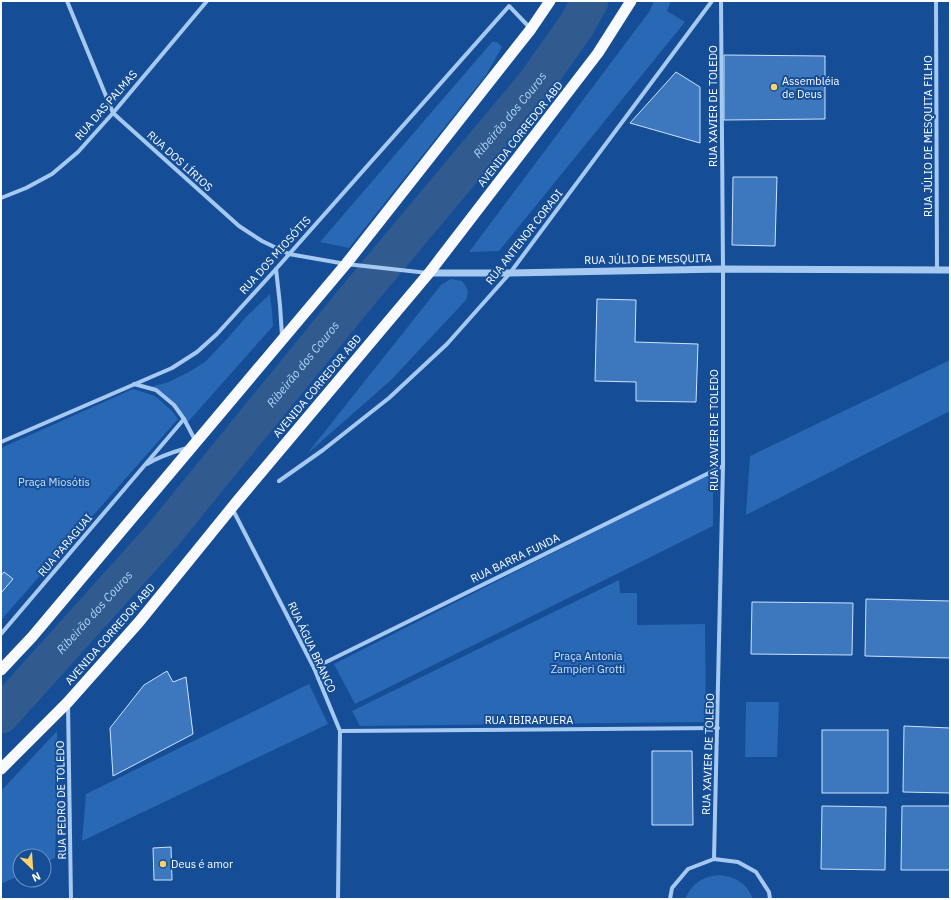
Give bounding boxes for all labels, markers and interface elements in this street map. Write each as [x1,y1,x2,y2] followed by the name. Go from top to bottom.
[706,45,720,167] street label: RUA XAVIER DE TOLEDO
[921,55,935,217] street label: RUA JÚLIO DE MESQUITA FILHO
[72,67,140,143] street label: RUA DAS PALMAS
[469,68,549,160] water label: Ribeirão dos Couros
[782,74,840,101] place label: Assembléia de Deus
[474,78,566,190] street label: AVENIDA CORREDOR ABD
[769,82,779,92] marker: Assembléia de Deus
[144,128,216,194] street label: RUA DOS LÍRIOS
[482,187,566,287] street label: RUA ANTENOR CORADI
[236,213,314,297] street label: RUA DOS MIOSÓTIS
[584,251,712,267] street label: RUA JÚLIO DE MESQUITA
[263,317,342,410] water label: Ribeirão dos Couros
[270,332,364,440] street label: AVENIDA CORREDOR ABD
[707,369,721,491] street label: RUA XAVIER DE TOLEDO
[18,475,90,489] park label: Praça Miosótis
[35,511,95,579] street label: RUA PARAGUAI
[468,530,562,586] street label: RUA BARRA FUNDA
[53,567,135,656] water label: Ribeirão dos Couros
[62,580,158,688] street label: AVENIDA CORREDOR ABD
[285,599,339,695] street label: RUA ÁGUA BRANCO
[551,649,625,676] park label: Praça Antonia Zampieri Grotti
[699,693,717,815] street label: RUA XAVIER DE TOLEDO
[485,713,573,727] street label: RUA IBIRAPUERA
[53,740,69,860] street label: RUA PEDRO DE TOLEDO
[12,848,52,888] north arrow
[171,857,233,871] place label: Deus é amor
[158,859,168,869] marker: Deus é amor
[30,869,43,885] text: N

